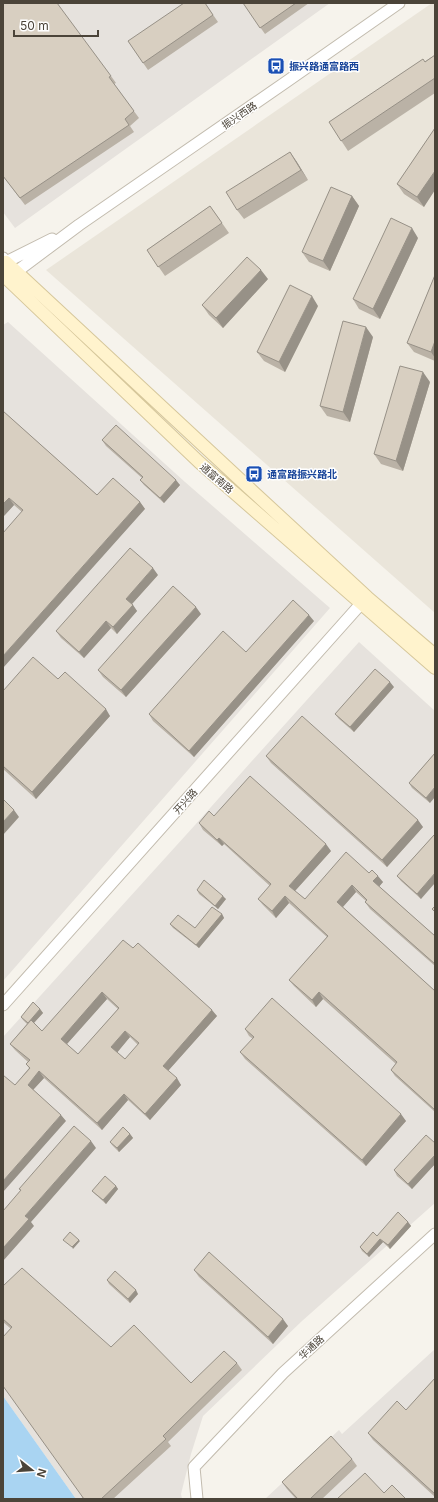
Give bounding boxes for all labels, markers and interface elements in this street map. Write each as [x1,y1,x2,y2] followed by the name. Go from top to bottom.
[14,12,98,38] scale bar
[20,18,49,33] text: 50 m
[266,56,286,76] bus stop icon: 振兴路通富路西
[289,60,359,72] place label: 振兴路通富路西
[219,99,259,131] street label: 振兴西路
[198,460,236,496] street label: 通富南路
[244,464,264,484] bus stop icon: 通富路振兴路北
[267,468,337,480] place label: 通富路振兴路北
[171,786,199,816] street label: 开兴路
[296,1332,326,1362] street label: 华通路
[12,1450,52,1490] north arrow
[34,1467,49,1479] text: N

